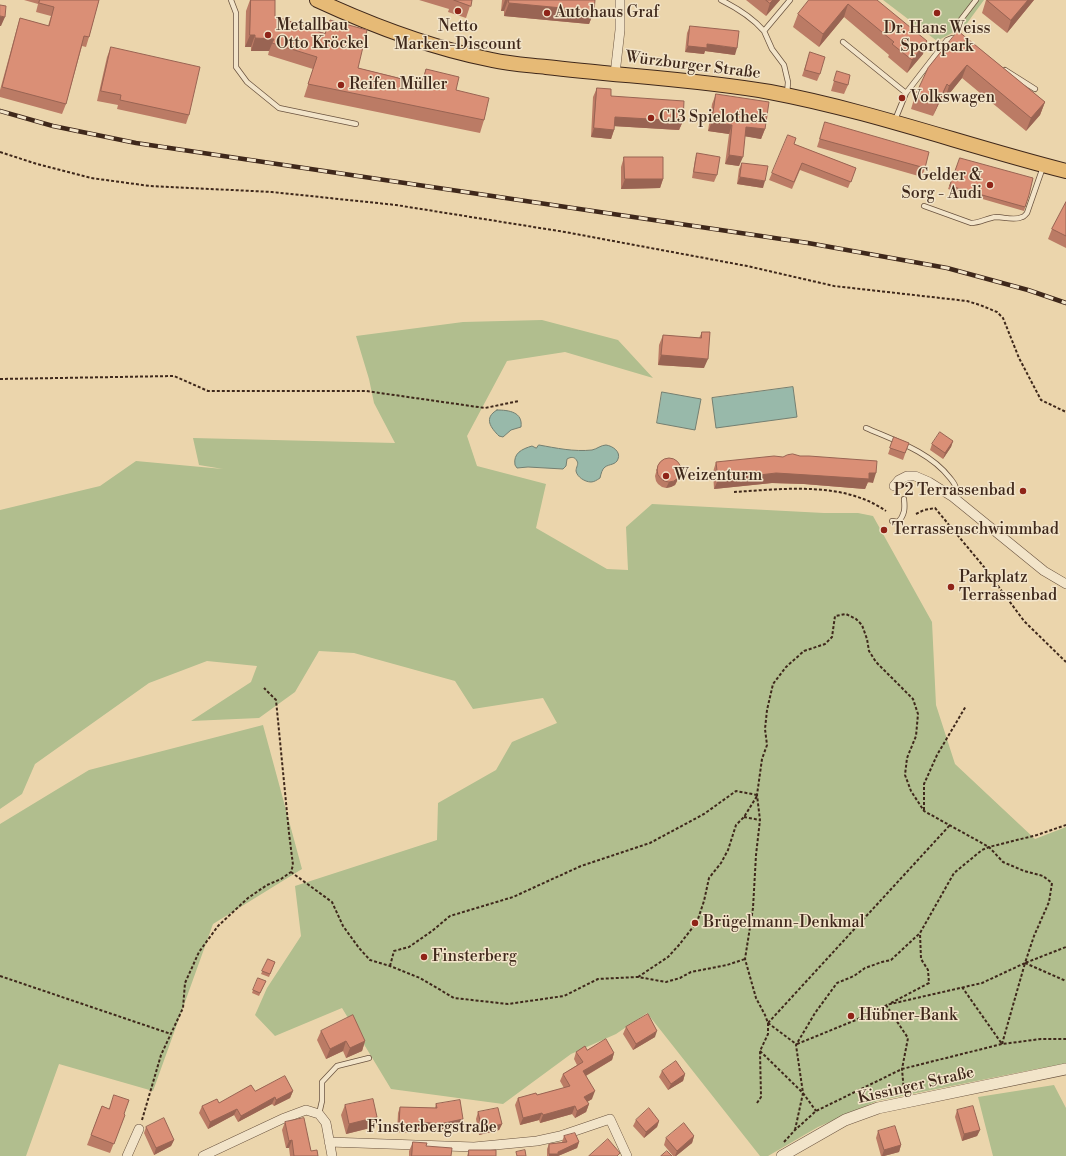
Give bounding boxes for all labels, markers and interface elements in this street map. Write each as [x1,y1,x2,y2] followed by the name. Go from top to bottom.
[555,3,659,23] place label: Autohaus Graf
[453,6,463,16] marker: Netto Marken-Discount
[542,8,552,18] marker: Autohaus Graf
[932,8,942,18] marker: Dr. Hans Weiss Sportpark
[276,16,368,54] place label: Metallbau Otto Kröckel
[394,17,522,55] place label: Netto Marken-Discount
[883,19,991,57] place label: Dr. Hans Weiss Sportpark
[263,30,273,40] marker: Metallbau Otto Kröckel
[624,48,762,84] street label: Würzburger Straße
[349,75,447,95] place label: Reifen Müller
[336,80,346,90] marker: Reifen Müller
[910,88,995,108] place label: Volkswagen
[897,93,907,103] marker: Volkswagen
[659,108,766,128] place label: C13 Spielothek
[646,113,656,123] marker: C13 Spielothek
[902,166,982,204] place label: Gelder & Sorg - Audi
[985,180,995,190] marker: Gelder & Sorg - Audi
[674,466,762,486] place label: Weizenturm
[661,471,671,481] marker: Weizenturm
[894,481,1015,501] place label: P2 Terrassenbad
[1018,486,1028,496] marker: P2 Terrassenbad
[892,520,1059,540] place label: Terrassenschwimmbad
[879,525,889,535] marker: Terrassenschwimmbad
[959,568,1057,606] place label: Parkplatz Terrassenbad
[946,582,956,592] marker: Parkplatz Terrassenbad
[703,913,864,933] place label: Brügelmann-Denkmal
[690,918,700,928] marker: Brügelmann-Denkmal
[432,947,517,967] place label: Finsterberg
[419,952,429,962] marker: Finsterberg
[859,1006,957,1026] place label: Hübner-Bank
[846,1011,856,1021] marker: Hübner-Bank
[856,1063,976,1109] street label: Kissinger Straße
[367,1118,497,1138] street label: Finsterbergstraße

